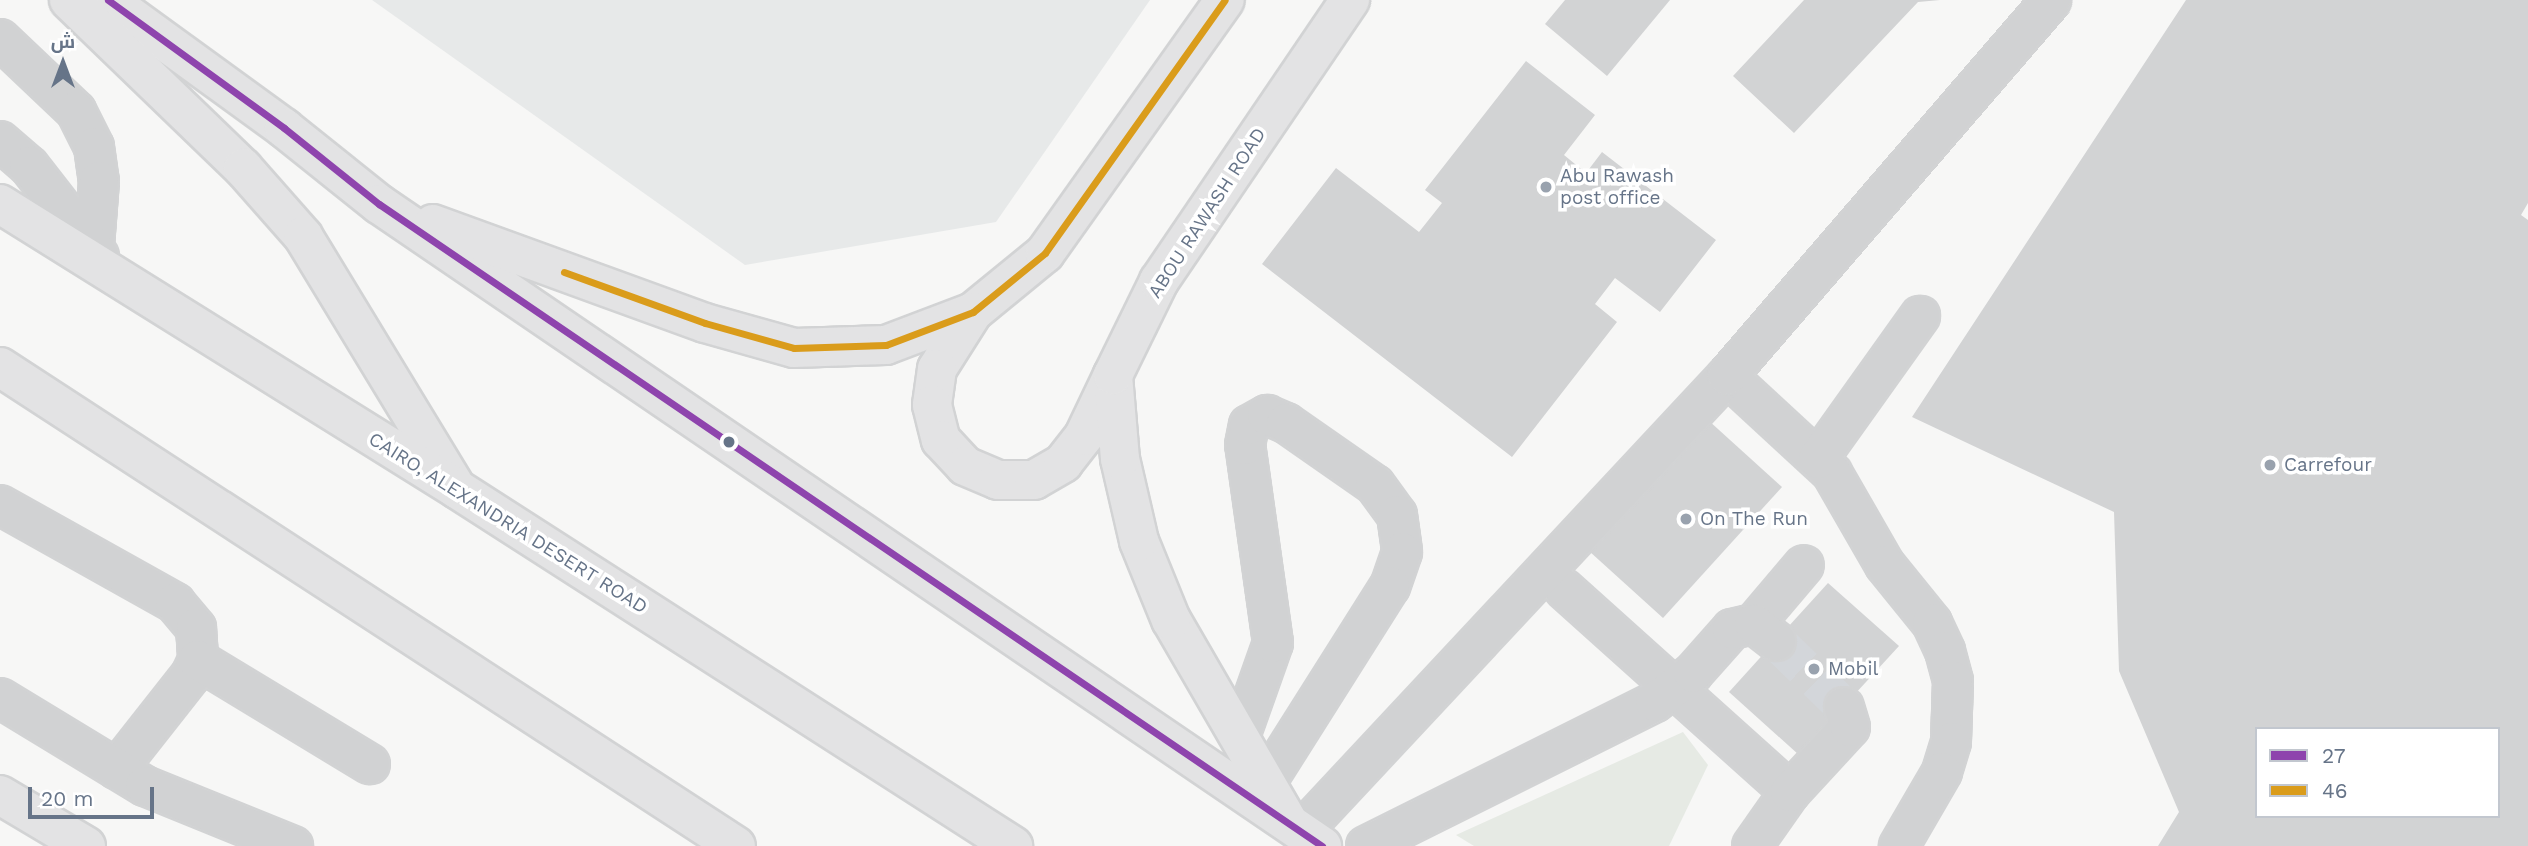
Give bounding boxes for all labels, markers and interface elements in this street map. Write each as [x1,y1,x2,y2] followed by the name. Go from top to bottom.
[28,28,98,98] north arrow
[51,30,75,53] text: ش
[1143,124,1271,302] street label: ABOU RAWASH ROAD
[1560,165,1674,209] place label: Abu Rawash post office
[1538,179,1554,195] marker: Abu Rawash post office
[364,427,652,619] street label: CAIRO, ALEXANDRIA DESERT ROAD
[722,435,736,449] unlabelled marker
[2284,454,2372,476] place label: Carrefour
[2262,457,2278,473] marker: Carrefour
[1700,508,1809,530] place label: On The Run
[1678,511,1694,527] marker: On The Run
[1828,658,1878,680] place label: Mobil
[1806,661,1822,677] marker: Mobil
[2255,727,2500,818] legend
[2322,743,2346,768] text: 27
[32,772,158,816] scale bar
[2322,778,2348,803] text: 46
[41,786,93,811] text: 20 m

